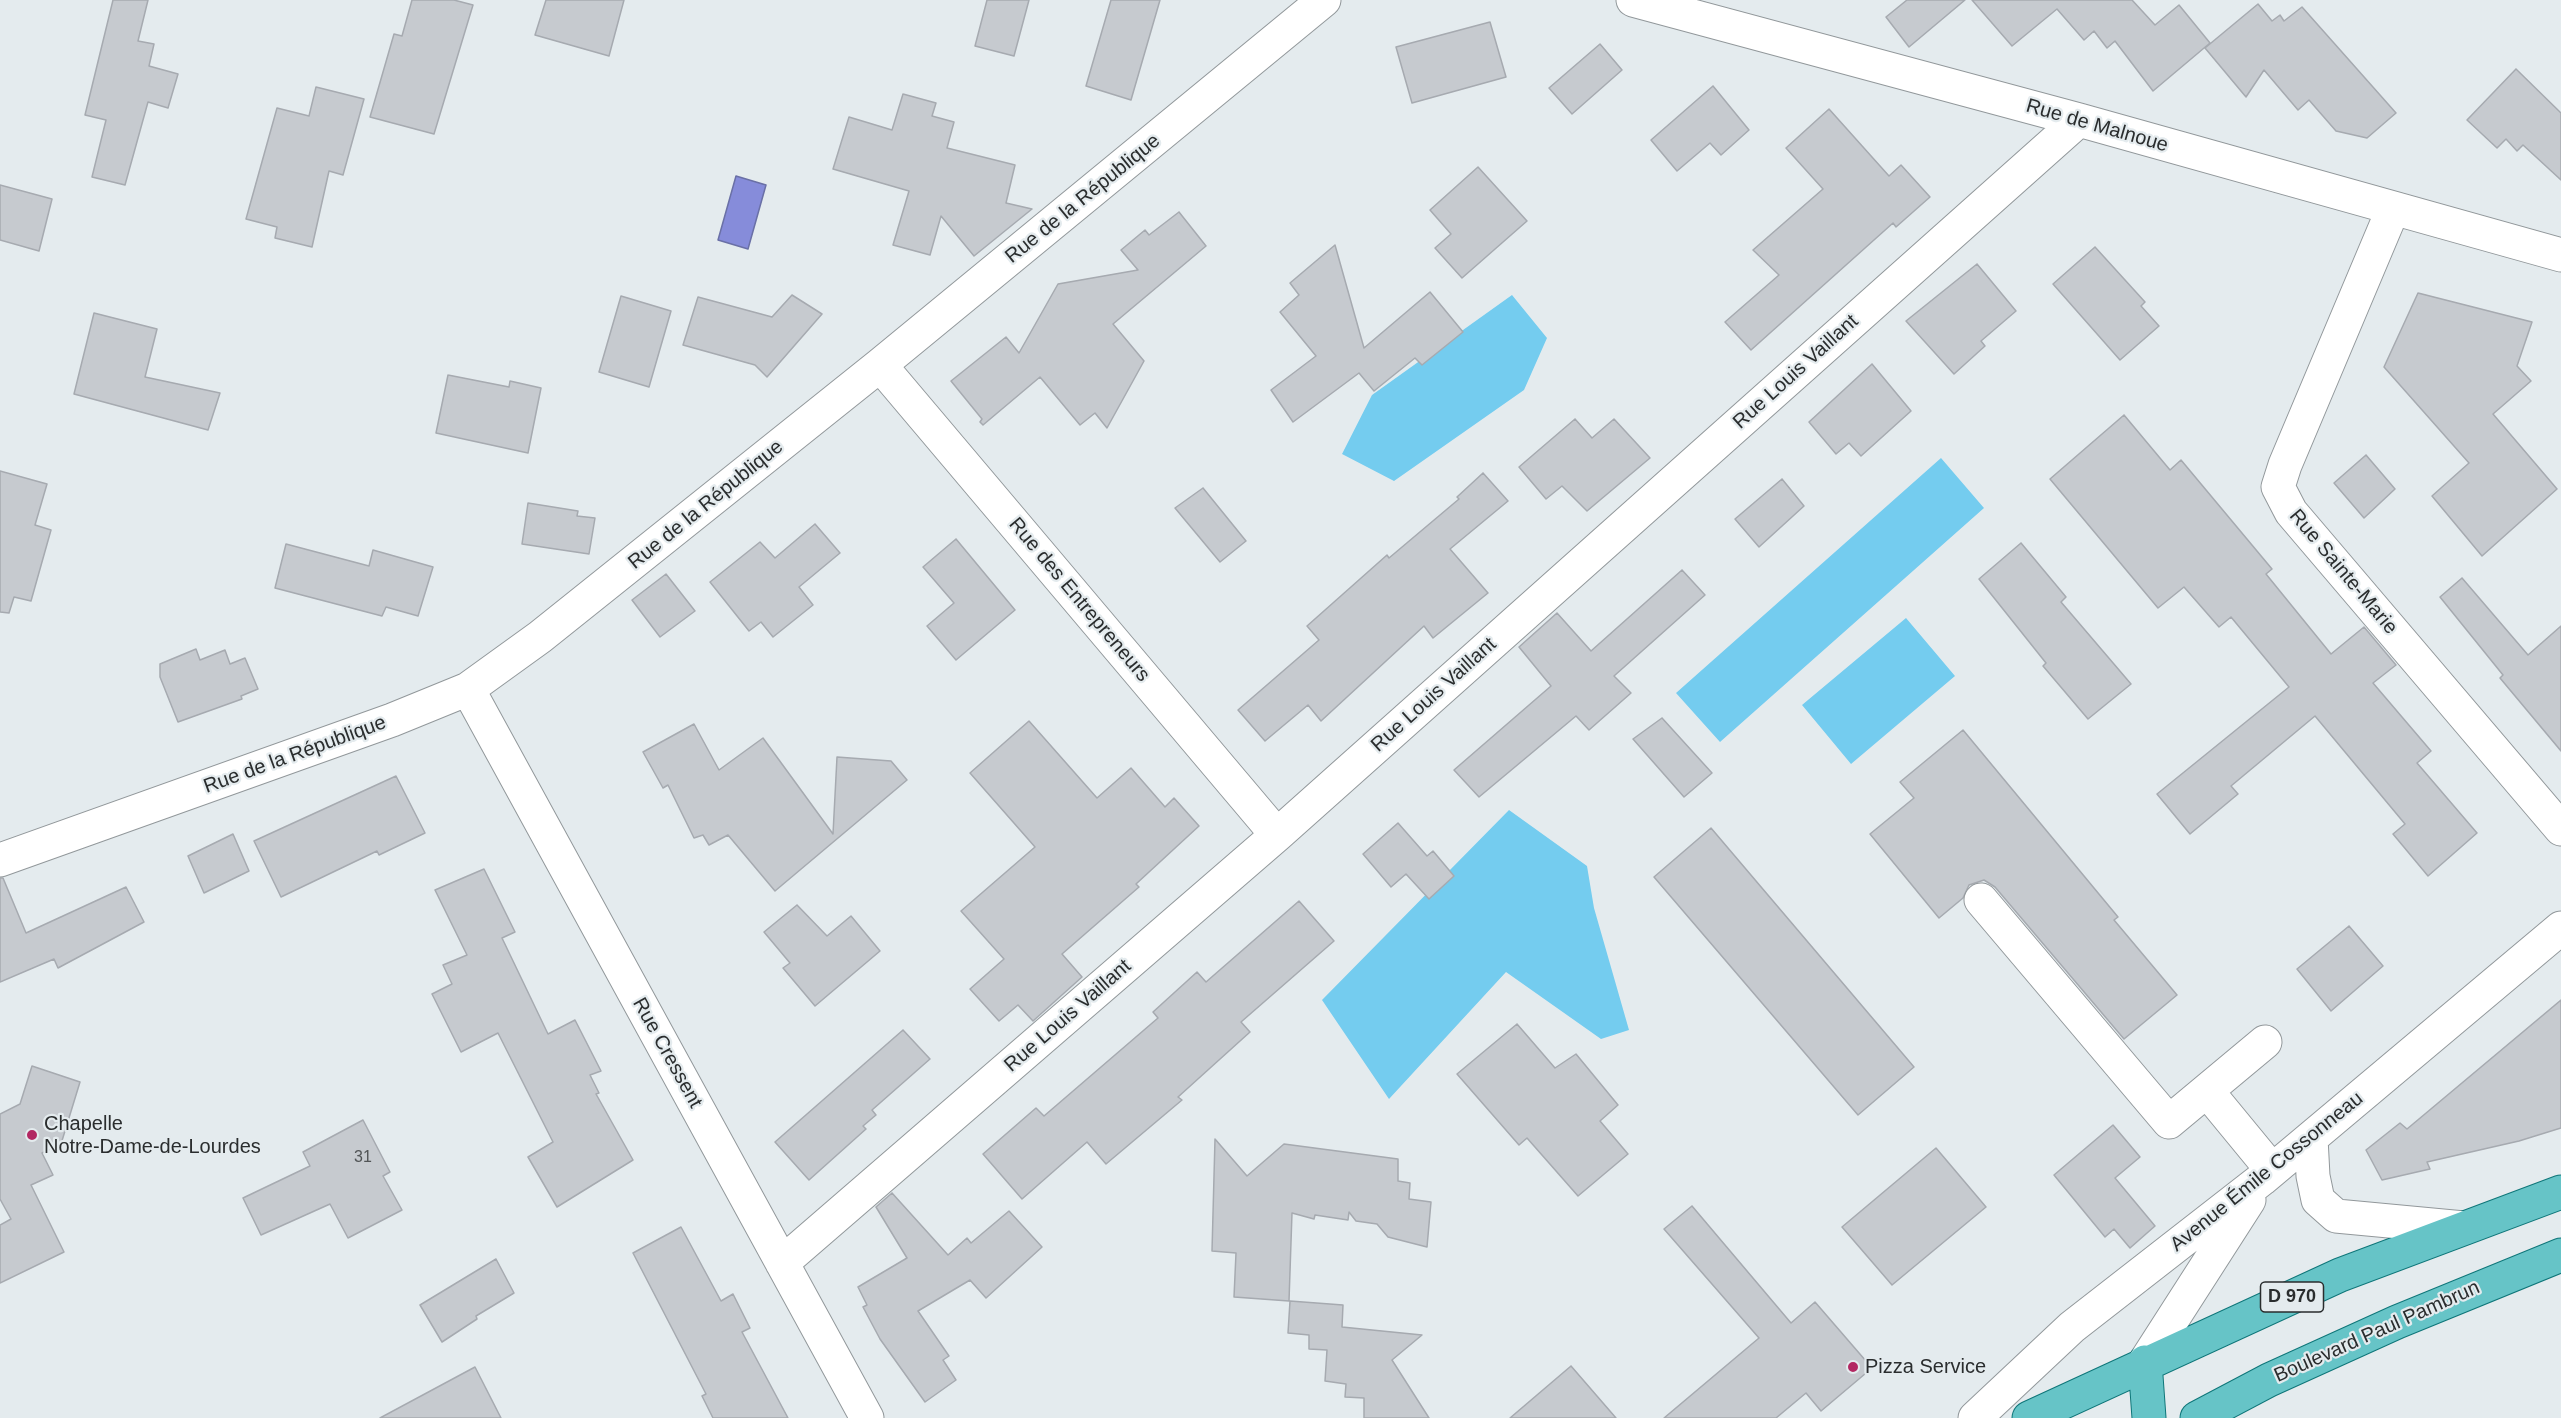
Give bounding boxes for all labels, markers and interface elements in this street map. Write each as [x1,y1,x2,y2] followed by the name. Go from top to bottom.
[2023,94,2171,158] street label: Rue de Malnoue
[1001,129,1165,269] street label: Rue de la République
[1729,310,1863,434] street label: Rue Louis Vaillant
[624,435,788,575] street label: Rue de la République
[2284,505,2402,639] street label: Rue Sainte-Marie
[1003,513,1155,687] street label: Rue des Entrepreneurs
[1367,633,1501,757] street label: Rue Louis Vaillant
[201,711,389,799] street label: Rue de la République
[1000,955,1136,1077] street label: Rue Louis Vaillant
[627,994,707,1112] street label: Rue Cressent
[2166,1087,2368,1257] street label: Avenue Émile Cossonneau
[44,1112,261,1159] place label: Chapelle Notre-Dame-de-Lourdes
[25,1128,39,1142] marker: Chapelle Notre-Dame-de-Lourdes
[354,1148,372,1168] house number: 31
[2271,1276,2483,1388] street label: Boulevard Paul Pambrun
[2260,1282,2324,1312] road number: D 970
[1865,1355,1986,1379] place label: Pizza Service
[1846,1360,1860,1374] marker: Pizza Service

